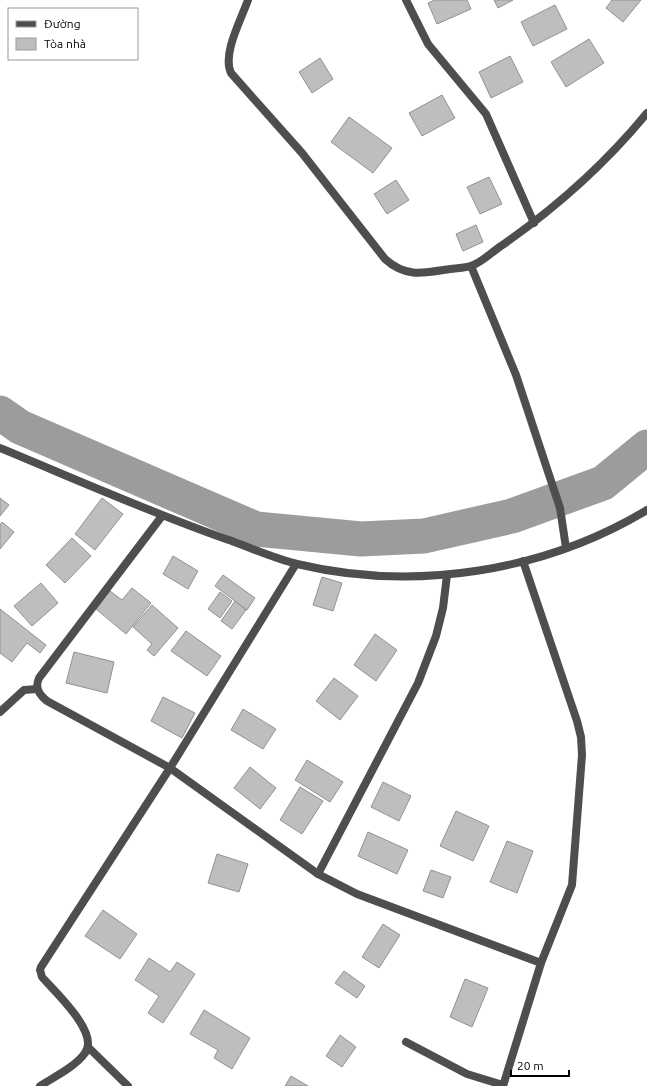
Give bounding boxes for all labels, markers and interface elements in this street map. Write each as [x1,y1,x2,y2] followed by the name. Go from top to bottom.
[8,8,138,60] legend
[44,17,81,30] text: Đường
[44,37,86,50] text: Tòa nhà
[511,1052,569,1078] scale bar
[517,1059,544,1072] text: 20 m

